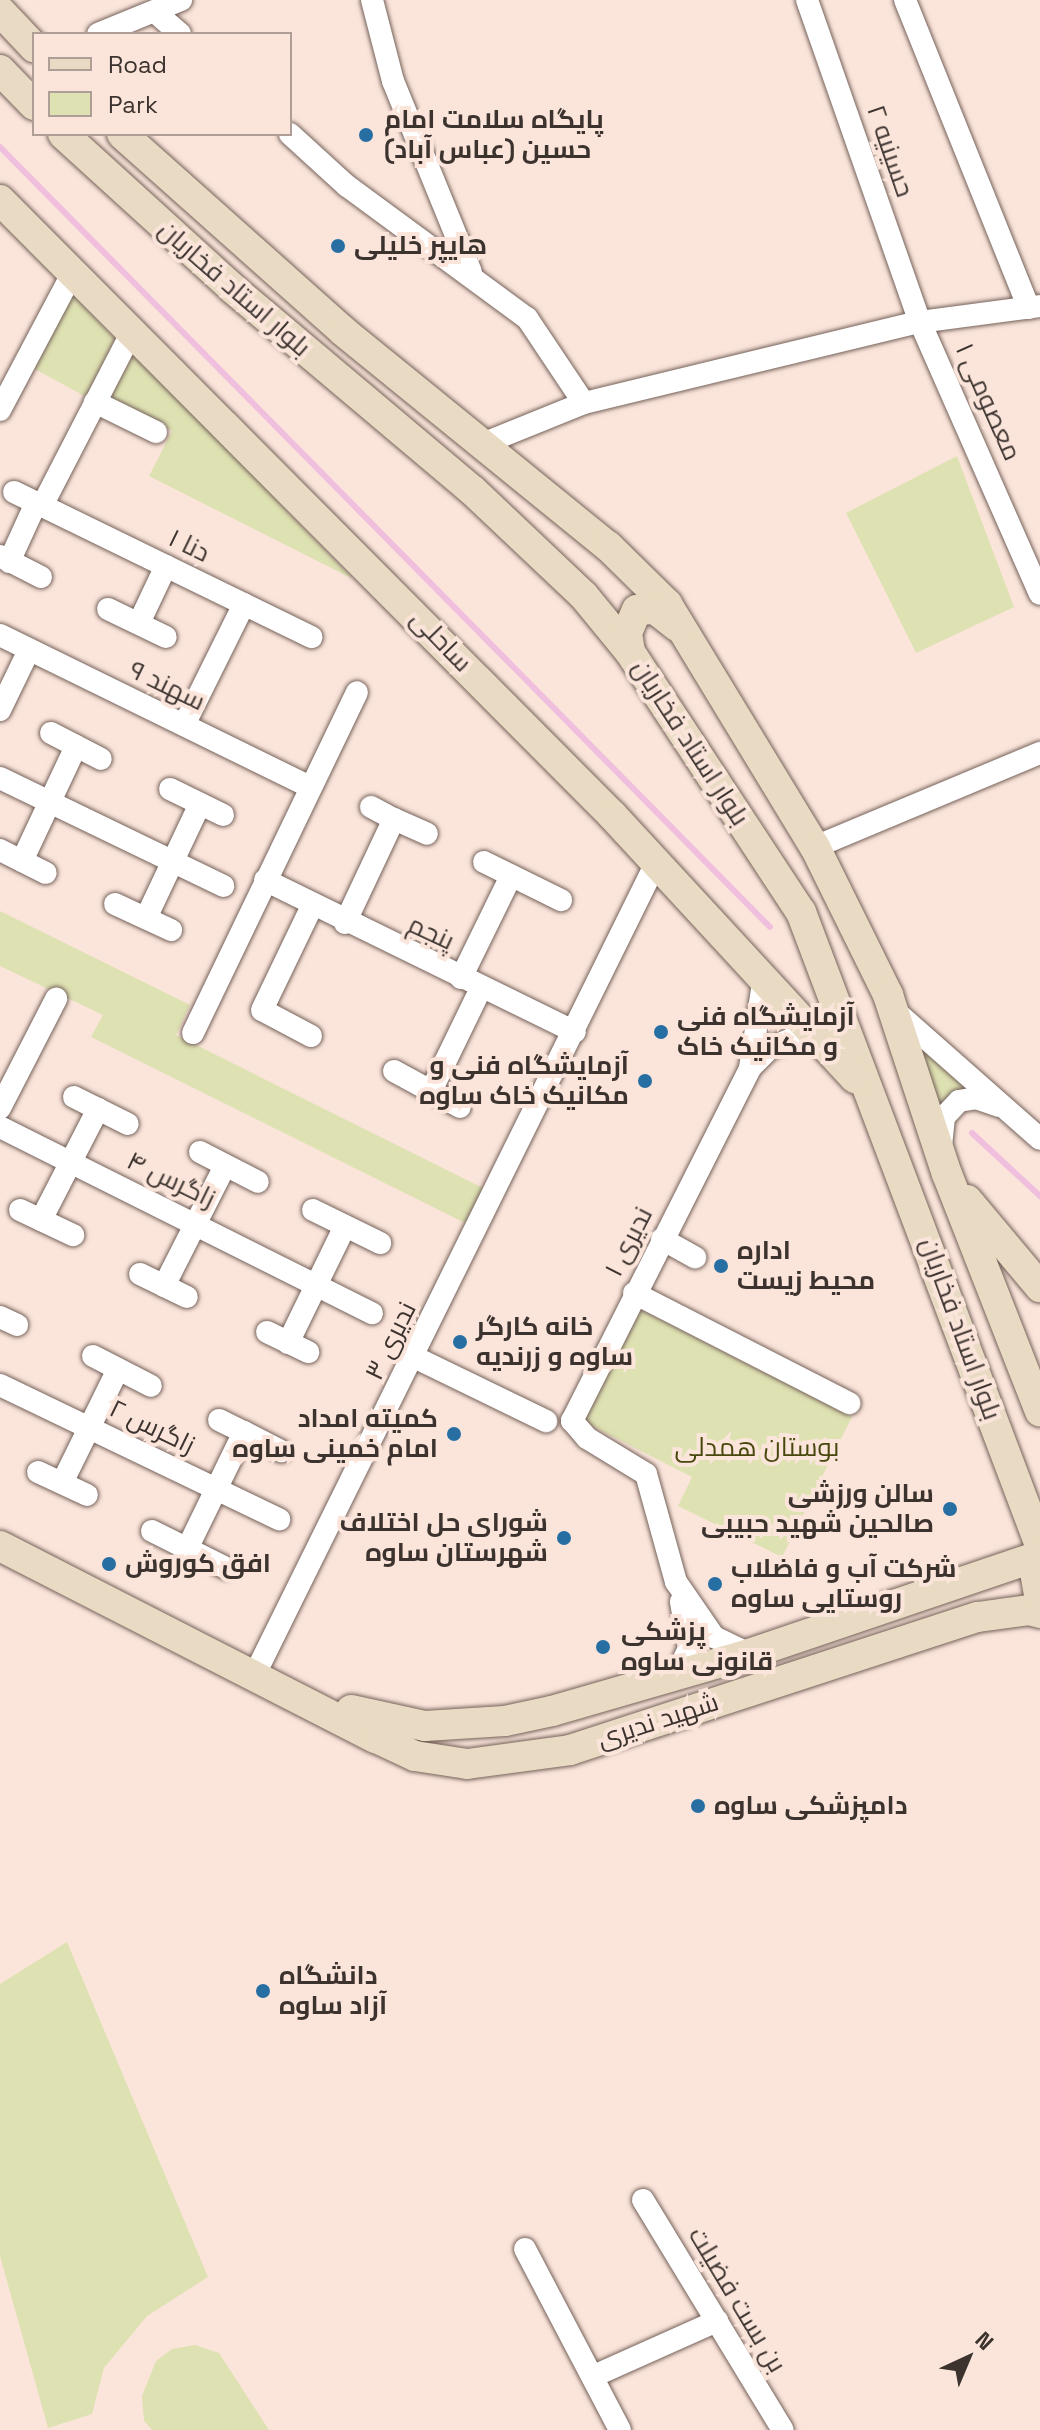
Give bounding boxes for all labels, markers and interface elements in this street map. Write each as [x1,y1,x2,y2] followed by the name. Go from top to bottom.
[32,32,292,136] legend
[108,49,167,80] text: Road
[108,89,158,120] text: Park
[860,101,920,201] street label: حسینیه ۲
[384,104,604,166] place label: پایگاه سلامت امام حسین (عباس آباد)
[355,124,377,146] marker: پایگاه سلامت امام حسین (عباس آباد)
[152,214,316,364] street label: بلوار استاد فخاریان
[354,230,487,262] place label: هایپر خلیلی
[329,237,347,255] marker: هایپر خلیلی
[948,339,1028,465] street label: معصومی ۱
[163,523,215,569] street label: دنا ۱
[404,603,478,679] street label: ساحلی
[124,654,210,718] street label: سهند ۹
[625,654,755,832] street label: بلوار استاد فخاریان
[403,909,459,957] street label: پنجم
[677,1001,855,1062] place label: آزمایشگاه فنی و مکانیک خاک
[652,1023,670,1041] marker: آزمایشگاه فنی و مکانیک خاک
[419,1050,629,1112] place label: آزمایشگاه فنی و مکانیک خاک ساوه
[636,1072,654,1090] marker: آزمایشگاه فنی و مکانیک خاک ساوه
[122,1145,220,1215] street label: زاگرس ۴
[598,1202,660,1282] street label: ندیری ۱
[913,1234,1007,1424] street label: بلوار استاد فخاریان
[737,1235,875,1296] place label: اداره محیط زیست
[712,1257,730,1275] marker: اداره محیط زیست
[359,1297,423,1385] street label: ندیری ۳
[476,1311,633,1372] place label: خانه کارگر ساوه و زرندیه
[451,1333,469,1351] marker: خانه کارگر ساوه و زرندیه
[104,1393,200,1461] street label: زاگرس ۲
[232,1403,438,1464] place label: کمیته امداد امام خمینی ساوه
[445,1425,463,1443] marker: کمیته امداد امام خمینی ساوه
[674,1432,840,1464] park label: بوستان همدلی
[701,1478,934,1540] place label: سالن ورزشی صالحین شهید حبیبی
[941,1500,959,1518] marker: سالن ورزشی صالحین شهید حبیبی
[340,1507,548,1568] place label: شورای حل اختلاف شهرستان ساوه
[555,1529,573,1547] marker: شورای حل اختلاف شهرستان ساوه
[125,1548,271,1580] place label: افق کوروش
[731,1553,956,1614] place label: شرکت آب و فاضلاب روستایی ساوه
[100,1555,118,1573] marker: افق کوروش
[706,1575,724,1593] marker: شرکت آب و فاضلاب روستایی ساوه
[621,1616,773,1678] place label: پزشکی قانونی ساوه
[592,1636,614,1658] marker: پزشکی قانونی ساوه
[593,1687,723,1755] street label: شهید ندیری
[714,1790,908,1822] place label: دامپزشکی ساوه
[689,1797,707,1815] marker: دامپزشکی ساوه
[279,1960,387,2022] place label: دانشگاه آزاد ساوه
[254,1982,272,2000] marker: دانشگاه آزاد ساوه
[681,2222,793,2378] street label: بن بست فضیلت
[928,2318,1008,2398] north arrow
[970,2326,1000,2356] text: N

